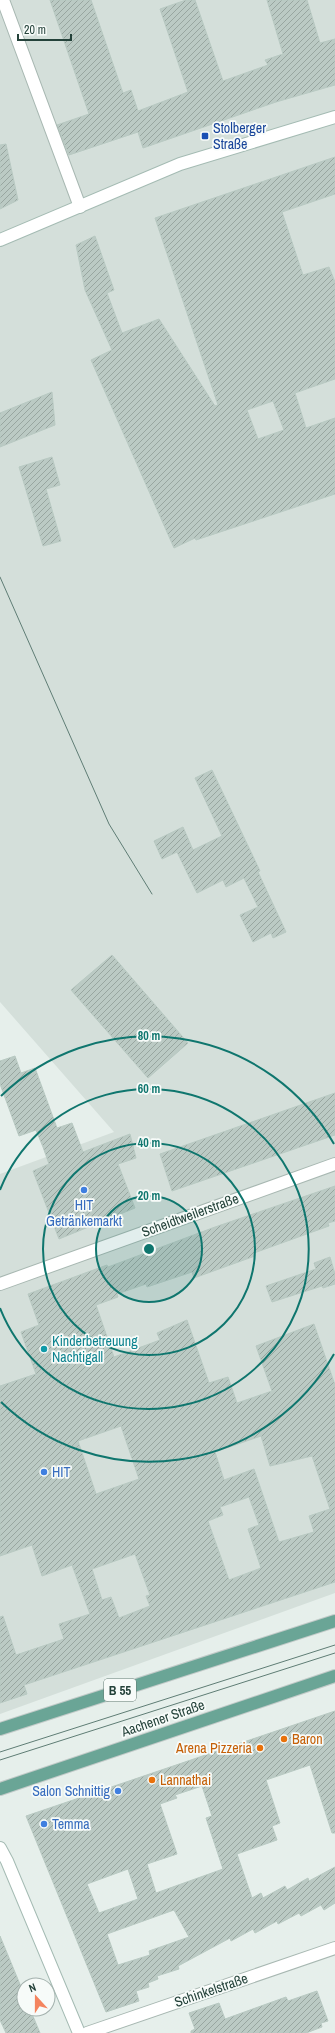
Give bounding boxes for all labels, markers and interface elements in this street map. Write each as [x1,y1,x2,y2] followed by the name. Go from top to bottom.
[18,16,71,42] scale bar
[24,22,46,38] text: 20 m
[213,119,266,153] place label: Stolberger Straße
[200,131,210,141] marker: Stolberger Straße
[138,1028,160,1044] text: 80 m
[138,1081,160,1097] text: 60 m
[138,1135,160,1151] text: 40 m
[79,1185,89,1195] marker: HIT Getränkemarkt
[138,1188,160,1204] text: 20 m
[139,1189,241,1241] street label: Scheidtweilerstraße
[46,1196,122,1230] place label: HIT Getränkemarkt
[142,1242,156,1256] centre of rings
[52,1332,138,1366] place label: Kinderbetreuung Nachtigall
[39,1344,49,1354] marker: Kinderbetreuung Nachtigall
[52,1463,71,1481] place label: HIT
[39,1467,49,1477] marker: HIT
[104,1679,136,1701] road number: B 55
[118,1695,207,1741] street label: Aachener Straße
[292,1730,323,1748] place label: Baron
[279,1734,289,1744] marker: Baron
[175,1739,253,1757] place label: Arena Pizzeria
[255,1743,265,1753] marker: Arena Pizzeria
[160,1771,211,1789] place label: Lannathai
[147,1775,157,1785] marker: Lannathai
[32,1782,111,1800] place label: Salon Schnittig
[113,1786,123,1796] marker: Salon Schnittig
[52,1815,90,1833] place label: Temma
[39,1819,49,1829] marker: Temma
[172,1969,250,2011] street label: Schinkelstraße
[16,1977,56,2017] north arrow
[27,1980,38,1995] text: N

